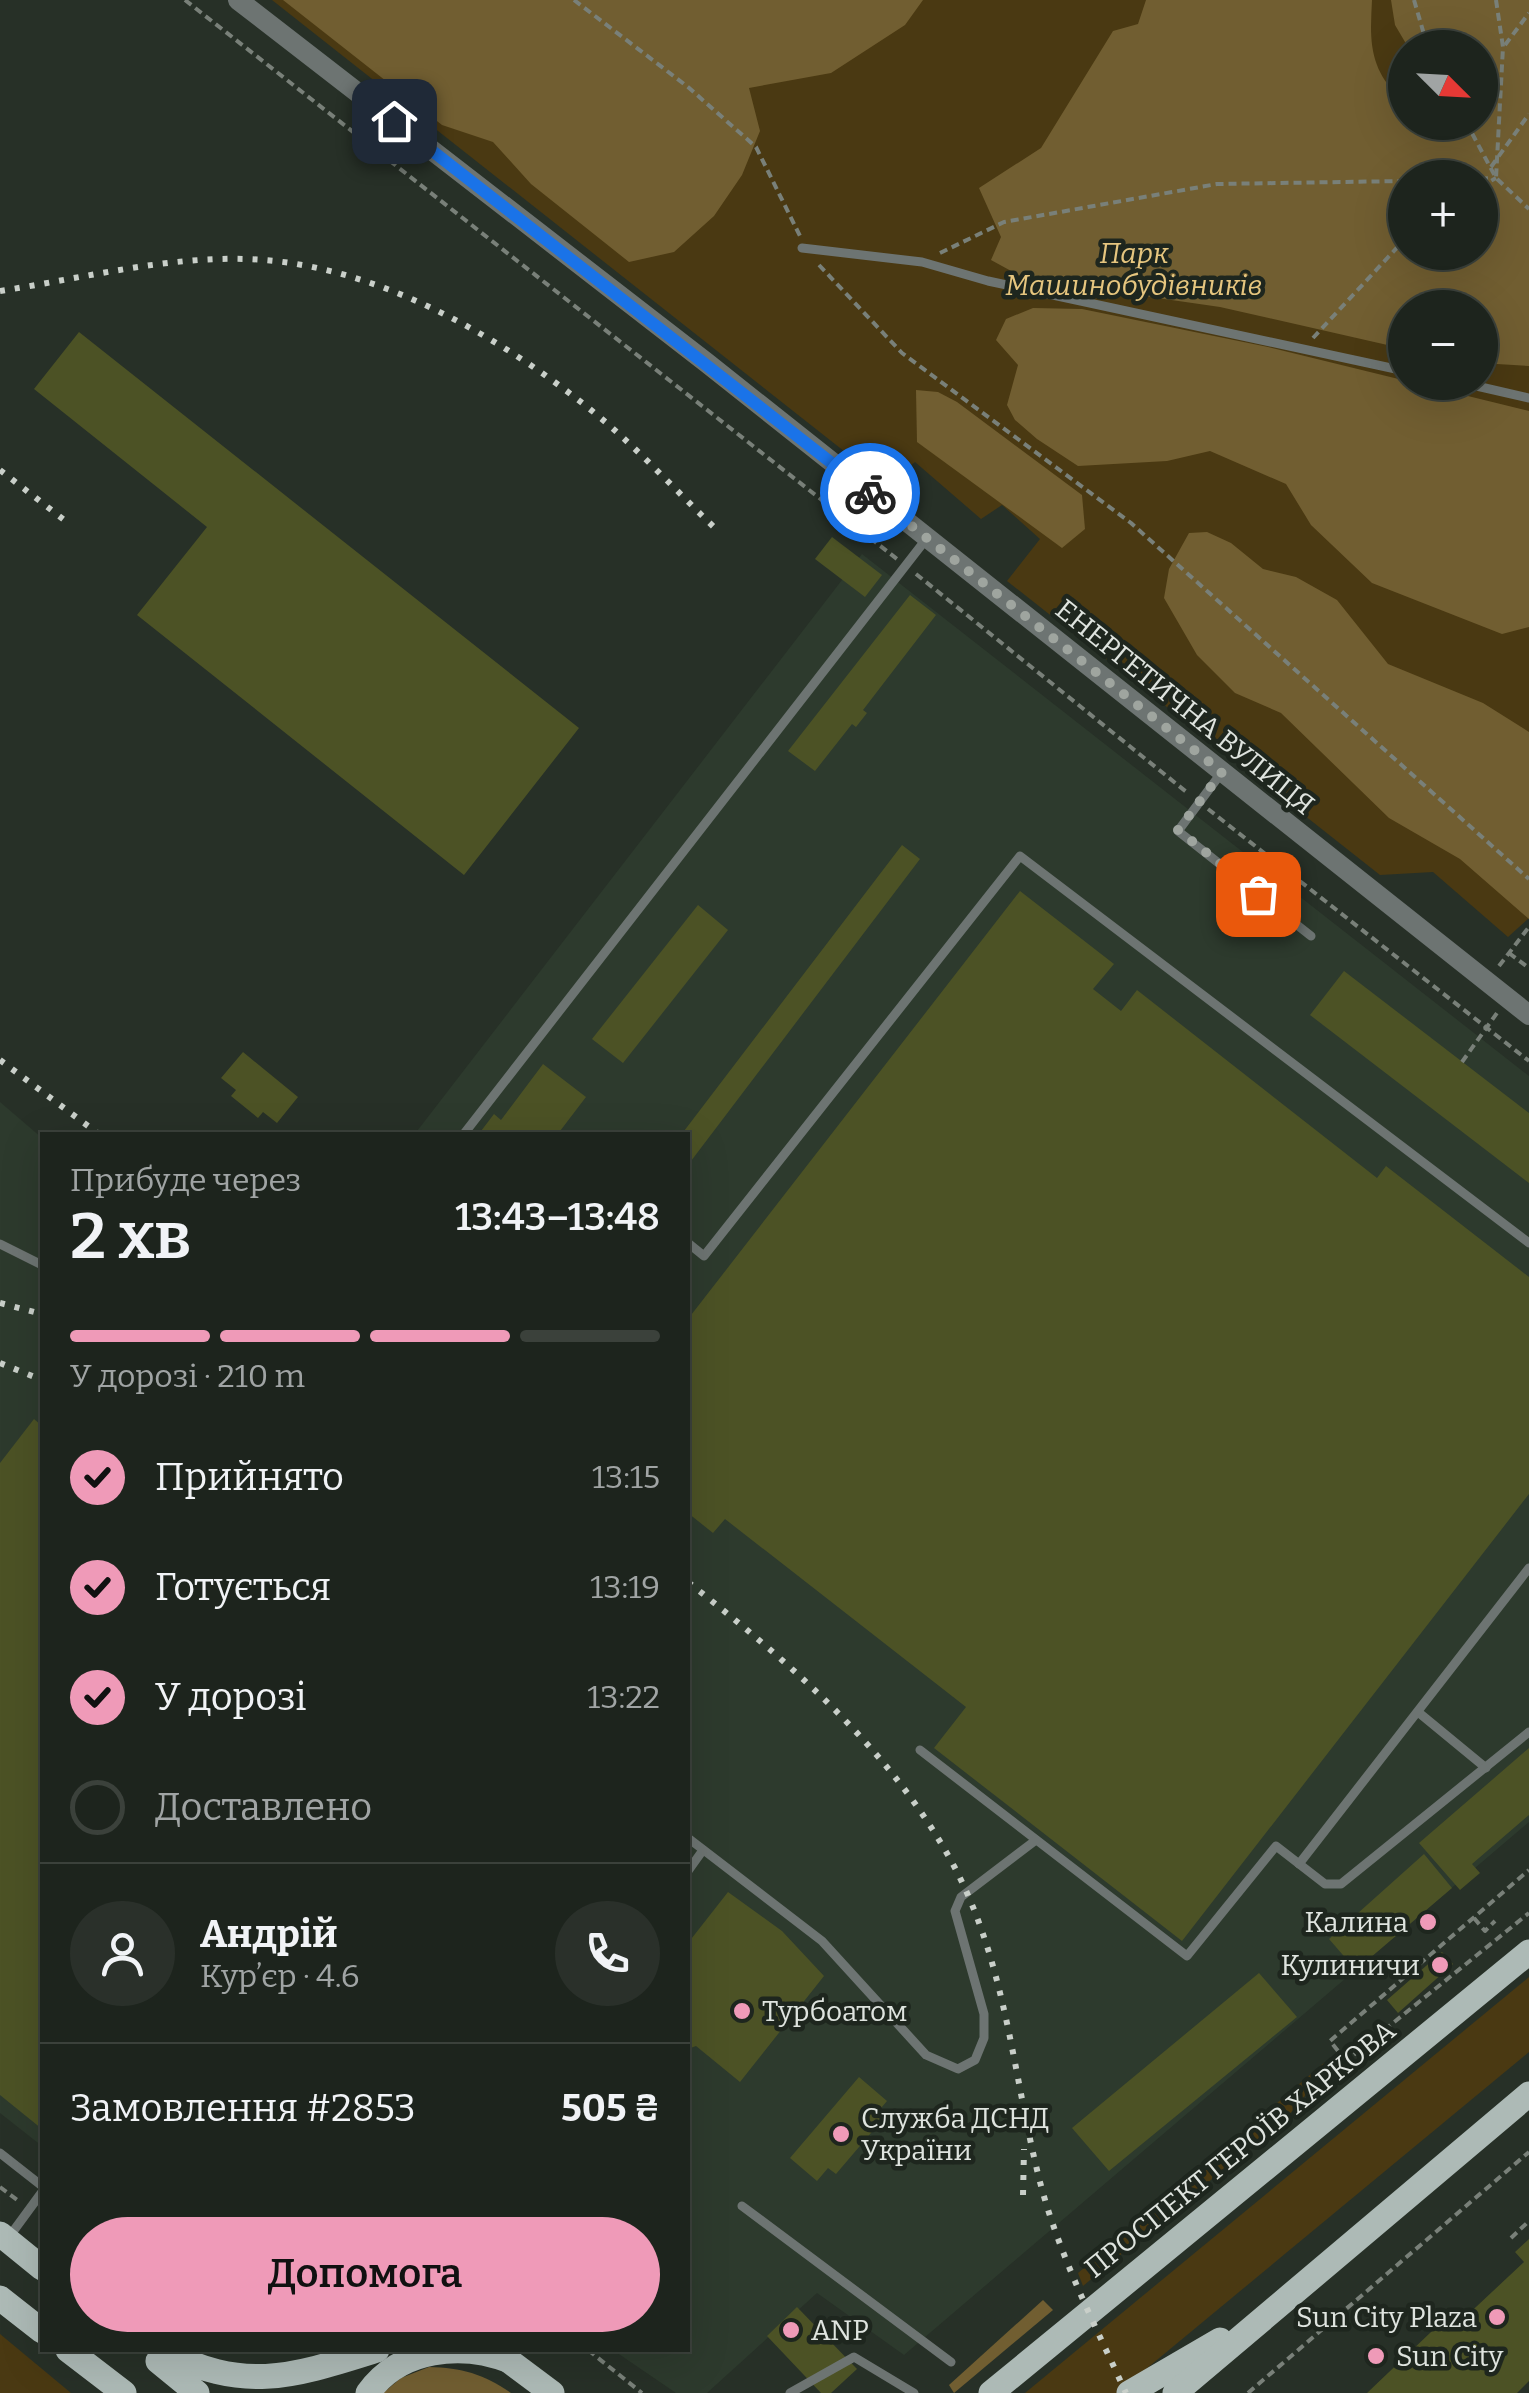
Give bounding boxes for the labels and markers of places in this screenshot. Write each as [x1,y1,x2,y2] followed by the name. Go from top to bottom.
[352,79,437,164] pin
[1216,852,1301,937] pin
[1305,1906,1408,1939] place label: Калина
[1417,1911,1439,1933] marker: Калина
[1280,1949,1420,1982] place label: Кулиничи
[1429,1954,1451,1976] marker: Кулиничи
[762,1995,907,2028] place label: Турбоатом
[731,2000,753,2022] marker: Турбоатом
[861,2102,1049,2167] place label: Служба ДСНД України
[830,2123,852,2145] marker: Служба ДСНД України
[1296,2301,1477,2334] place label: Sun City Plaza
[1486,2306,1508,2328] marker: Sun City Plaza
[811,2314,869,2347] place label: ANP
[780,2319,802,2341] marker: ANP
[1396,2340,1503,2373] place label: Sun City
[1365,2345,1387,2367] marker: Sun City

